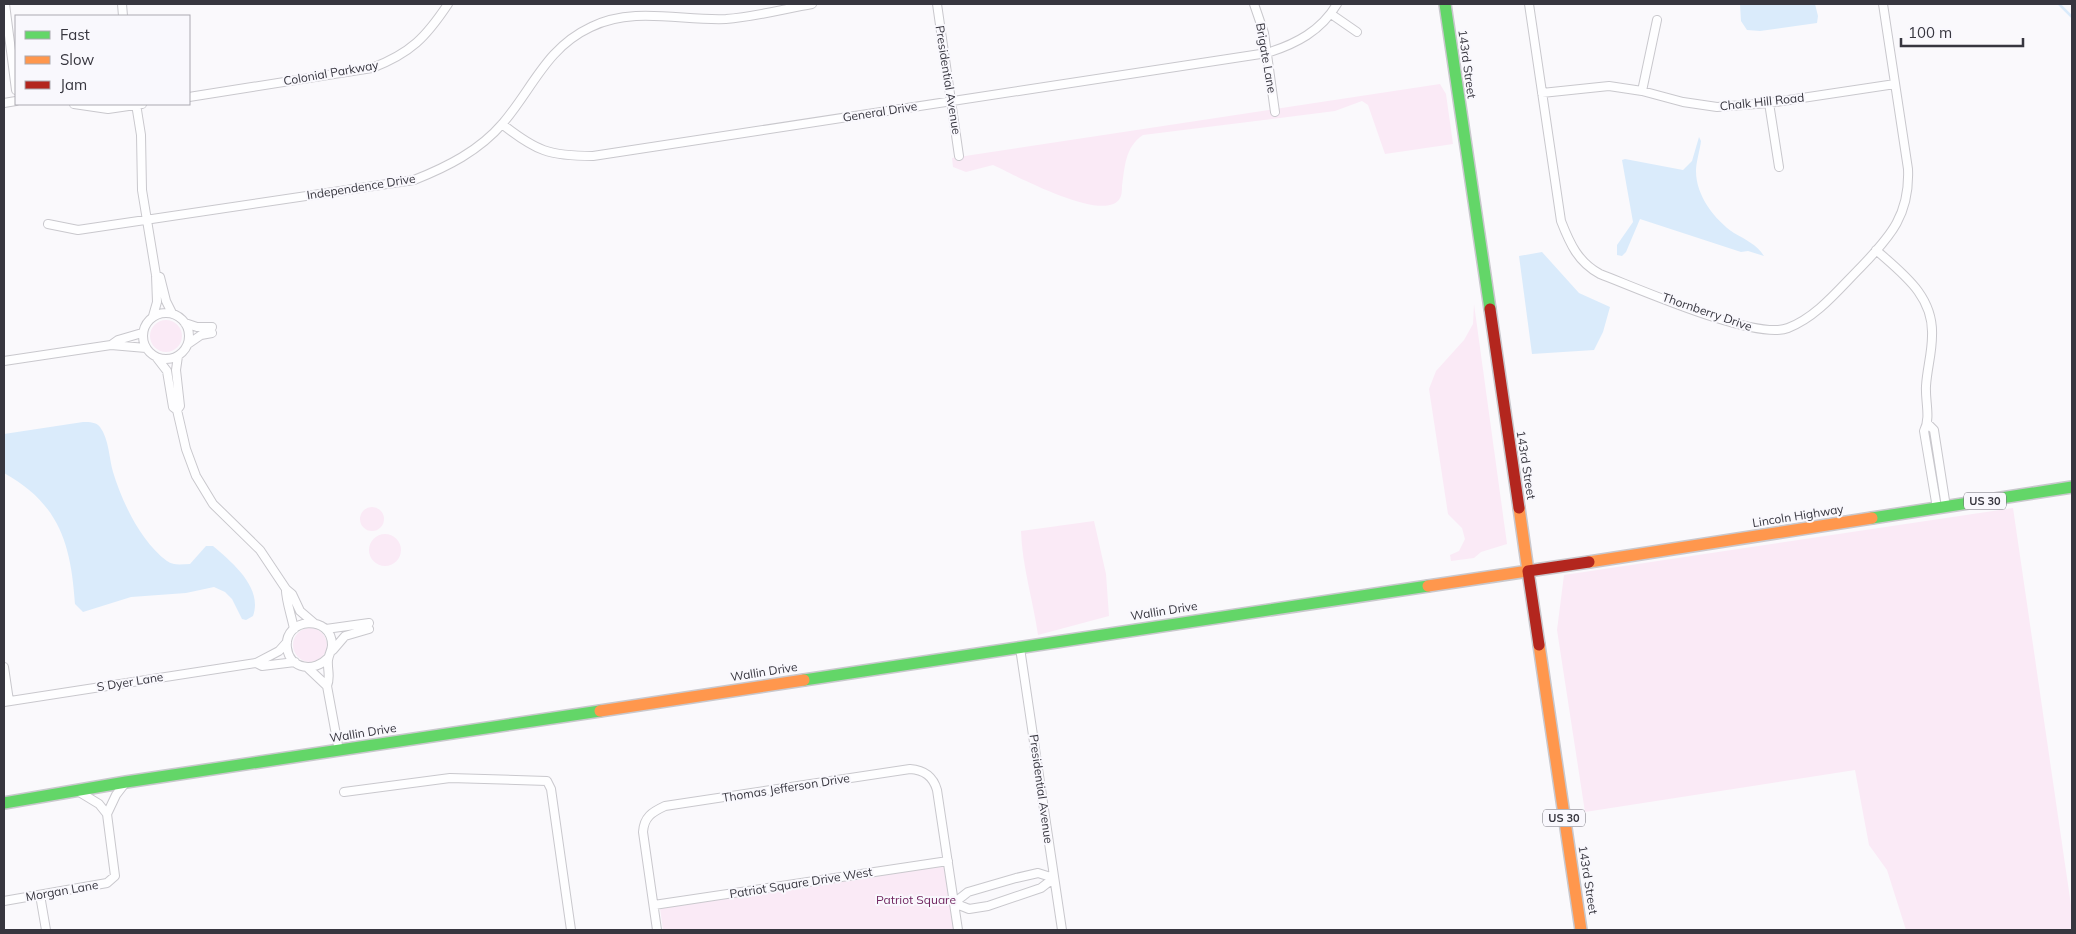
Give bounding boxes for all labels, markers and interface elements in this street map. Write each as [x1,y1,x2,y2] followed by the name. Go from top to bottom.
[15,15,190,105] legend
[1901,15,2024,47] scale bar
[1253,22,1280,94] street label: Brigate Lane
[1908,23,1952,42] text: 100 m
[932,24,965,135] street label: Presidential Avenue
[60,25,90,44] text: Fast
[1455,29,1480,99] street label: 143rd Street
[60,50,94,69] text: Slow
[282,57,380,88] street label: Colonial Parkway
[60,75,87,94] text: Jam
[1719,90,1805,113] street label: Chalk Hill Road
[842,98,918,125] street label: General Drive
[305,171,416,203] street label: Independence Drive
[1660,289,1754,334] street label: Thornberry Drive
[1514,429,1539,500] street label: 143rd Street
[1964,492,2006,510] road number: US 30
[1751,501,1845,530] street label: Lincoln Highway
[1129,598,1198,623] street label: Wallin Drive
[729,659,798,684] street label: Wallin Drive
[96,669,164,694] street label: S Dyer Lane
[328,720,397,745] street label: Wallin Drive
[1026,733,1057,845] street label: Presidential Avenue
[721,770,851,805] street label: Thomas Jefferson Drive
[1543,810,1585,826] road number: US 30
[1576,844,1601,915] street label: 143rd Street
[728,864,873,901] street label: Patriot Square Drive West
[25,877,99,904] street label: Morgan Lane
[876,892,956,907] park label: Patriot Square

